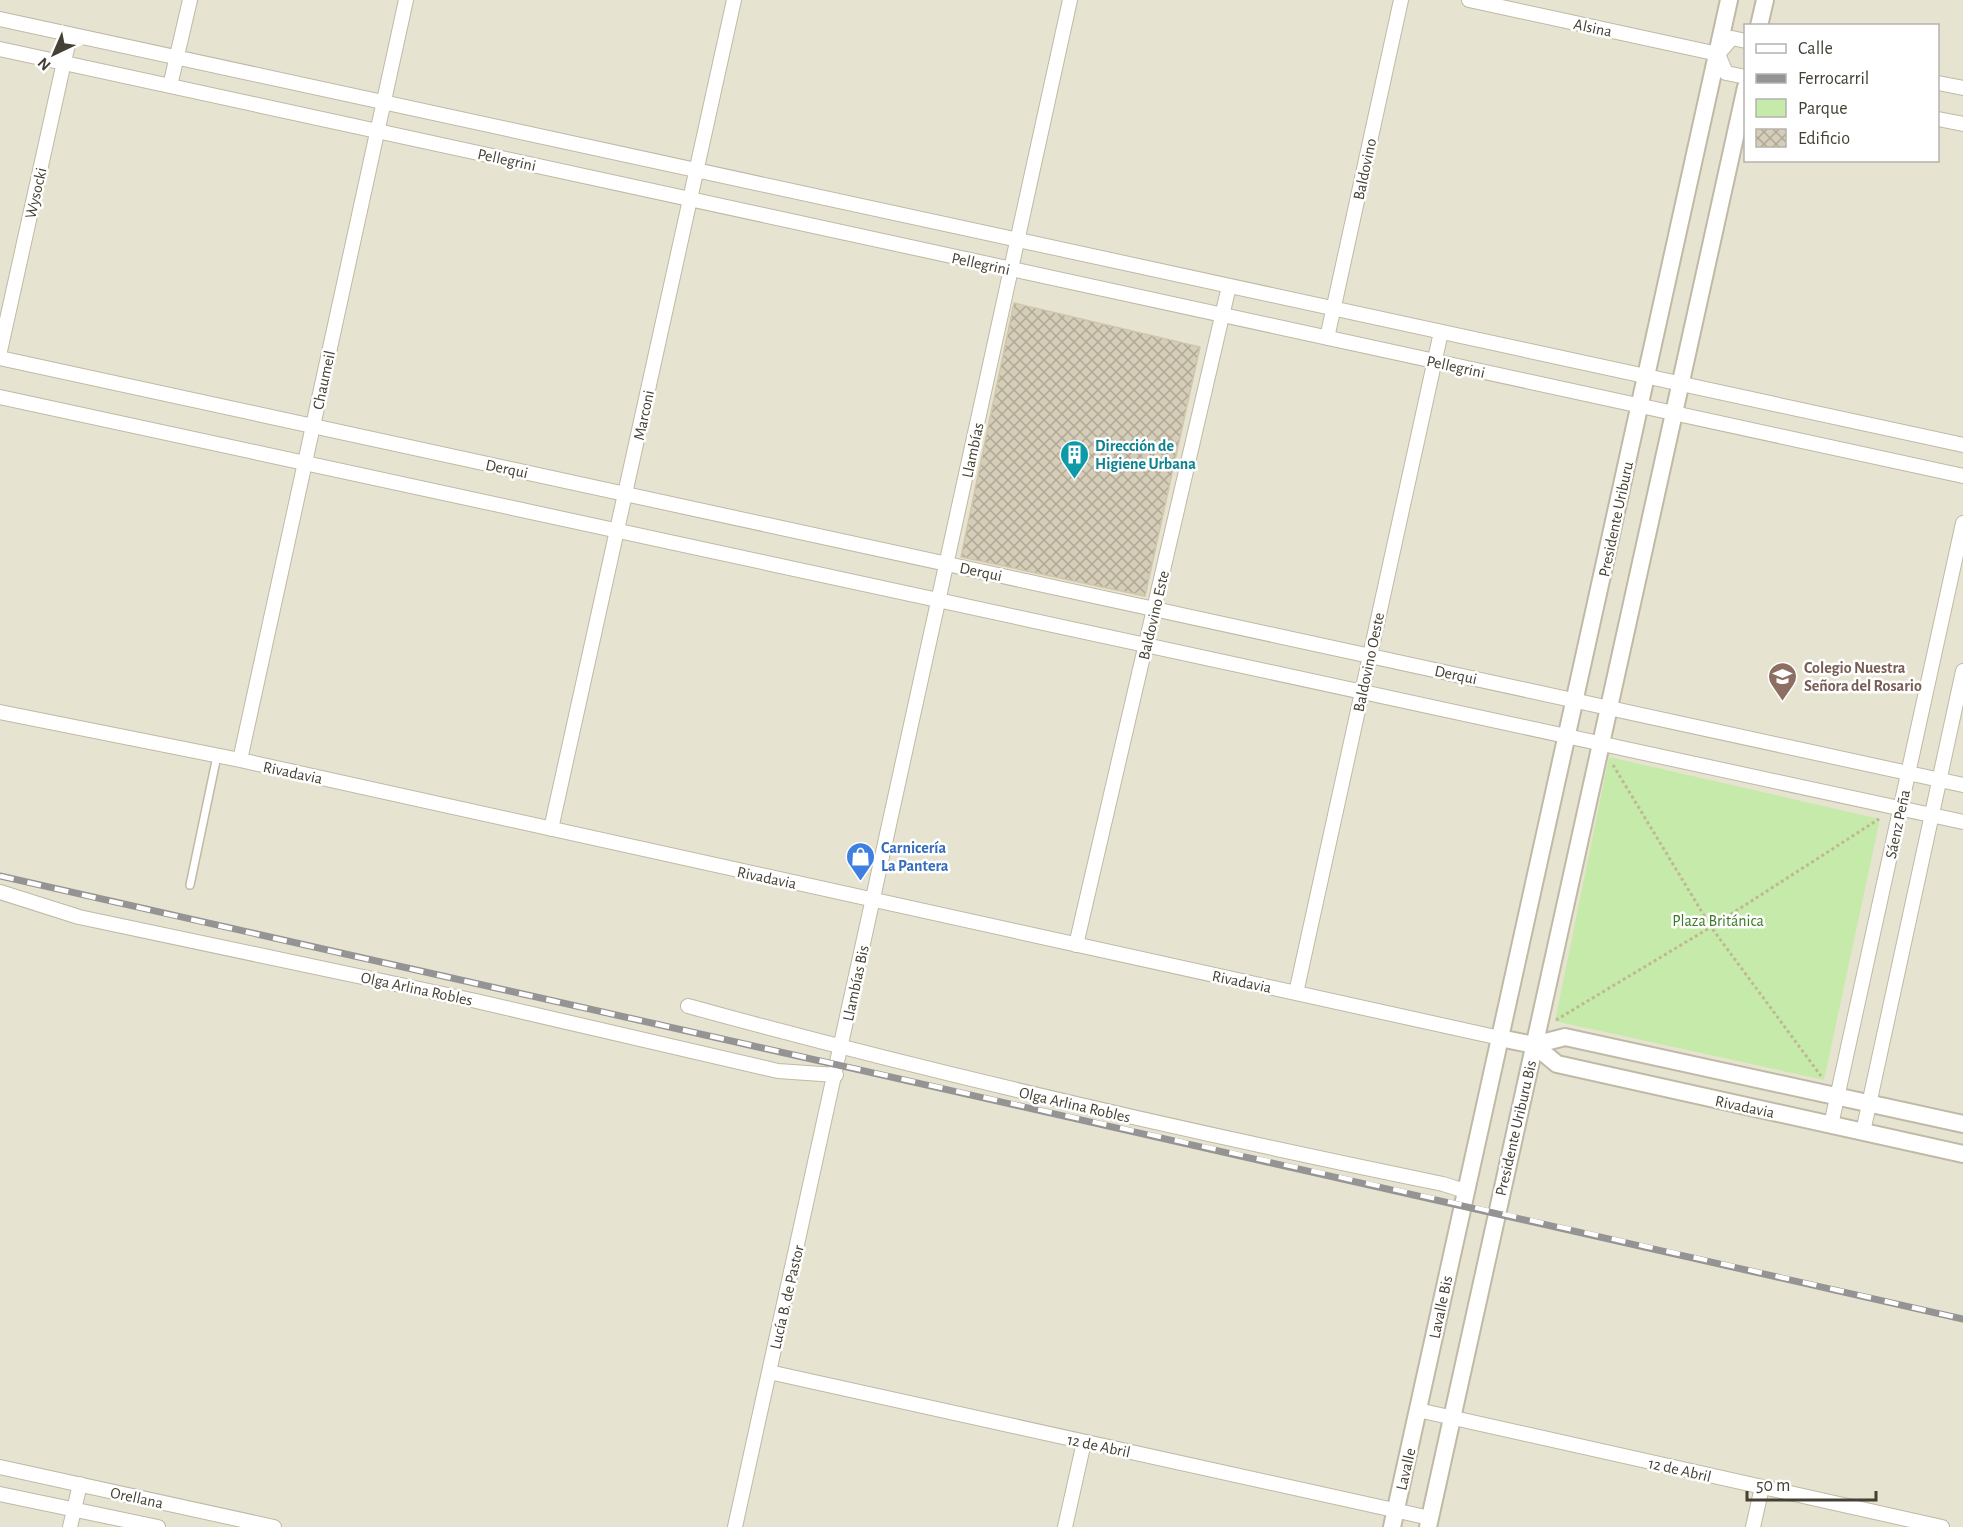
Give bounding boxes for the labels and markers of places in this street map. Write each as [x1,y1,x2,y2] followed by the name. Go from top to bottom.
[1058,438,1090,480] building icon: Dirección de Higiene Urbana
[1095,438,1196,472] place label: Dirección de Higiene Urbana
[1767,660,1799,702] school or university icon: Colegio Nuestra Señora del Rosario
[1804,660,1922,694] place label: Colegio Nuestra Señora del Rosario
[844,840,876,882] shop icon: Carnicería La Pantera
[881,840,949,874] place label: Carnicería La Pantera

